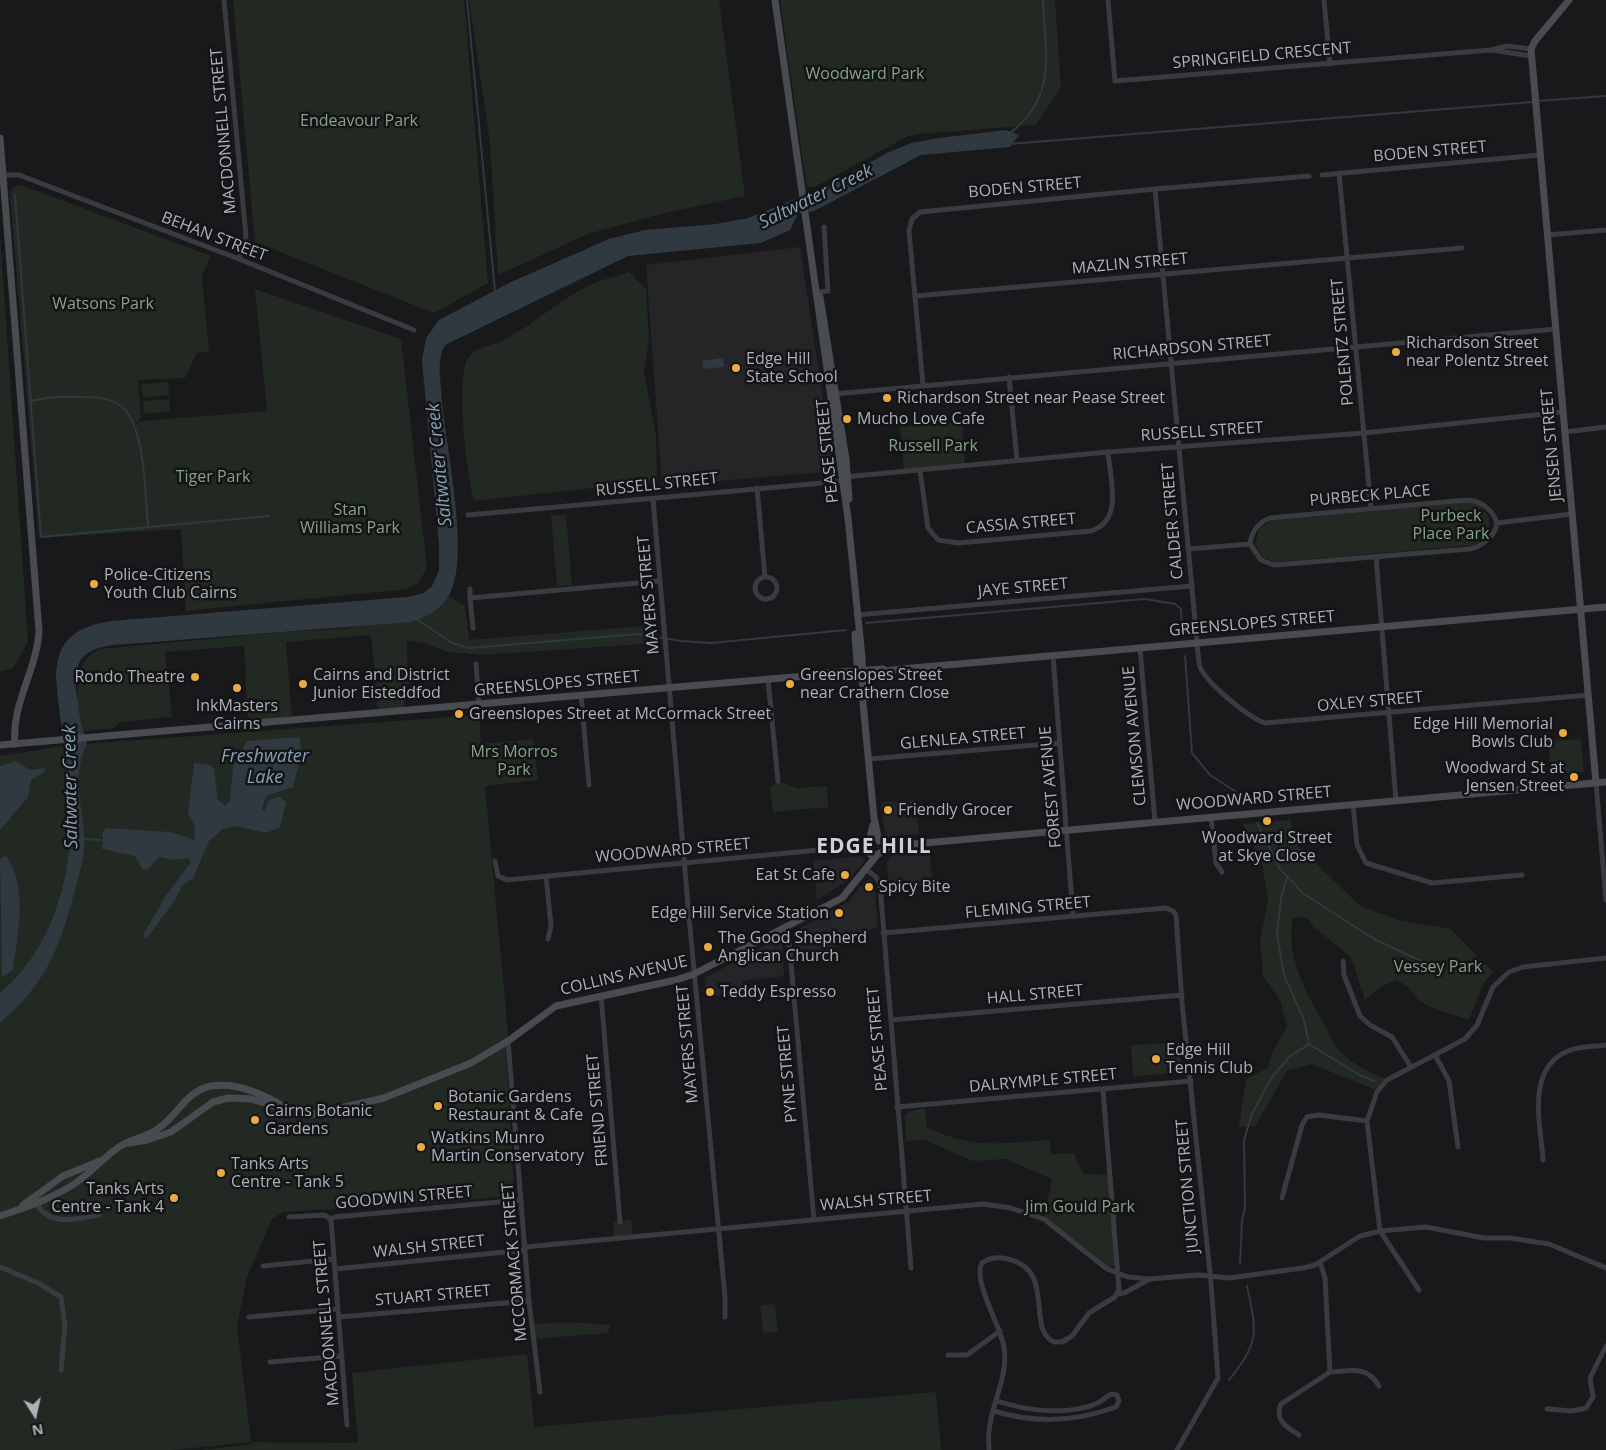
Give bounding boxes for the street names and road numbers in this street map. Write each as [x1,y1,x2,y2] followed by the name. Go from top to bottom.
[1172,39,1352,73] street label: SPRINGFIELD CRESCENT
[207,47,241,215] street label: MACDONNELL STREET
[1373,137,1487,167] street label: BODEN STREET
[968,173,1082,203] street label: BODEN STREET
[159,208,269,266] street label: BEHAN STREET
[1071,249,1189,279] street label: MAZLIN STREET
[1328,278,1358,406] street label: POLENTZ STREET
[1112,331,1272,365] street label: RICHARDSON STREET
[1538,388,1566,502] street label: JENSEN STREET
[813,398,843,504] street label: PEASE STREET
[1140,418,1264,446] street label: RUSSELL STREET
[1158,462,1188,580] street label: CALDER STREET
[595,469,719,501] street label: RUSSELL STREET
[1309,481,1431,511] street label: PURBECK PLACE
[965,510,1077,538] street label: CASSIA STREET
[634,535,664,655] street label: MAYERS STREET
[977,574,1069,602] street label: JAYE STREET
[1168,607,1336,641] street label: GREENSLOPES STREET
[1119,665,1151,807] street label: CLEMSON AVENUE
[473,667,641,701] street label: GREENSLOPES STREET
[1316,688,1424,716] street label: OXLEY STREET
[899,724,1027,754] street label: GLENLEA STREET
[1036,725,1066,849] street label: FOREST AVENUE
[1176,783,1332,815] street label: WOODWARD STREET
[595,835,751,867] street label: WOODWARD STREET
[964,893,1092,923] street label: FLEMING STREET
[559,952,689,1000] street label: COLLINS AVENUE
[986,981,1084,1009] street label: HALL STREET
[673,984,703,1104] street label: MAYERS STREET
[864,986,892,1092] street label: PEASE STREET
[774,1024,802,1124] street label: PYNE STREET
[583,1053,613,1167] street label: FRIEND STREET
[968,1065,1118,1097] street label: DALRYMPLE STREET
[1173,1118,1203,1254] street label: JUNCTION STREET
[335,1182,473,1214] street label: GOODWIN STREET
[498,1182,532,1342] street label: MCCORMACK STREET
[819,1187,933,1215] street label: WALSH STREET
[372,1232,486,1262] street label: WALSH STREET
[310,1239,344,1407] street label: MACDONNELL STREET
[374,1281,492,1311] street label: STUART STREET

